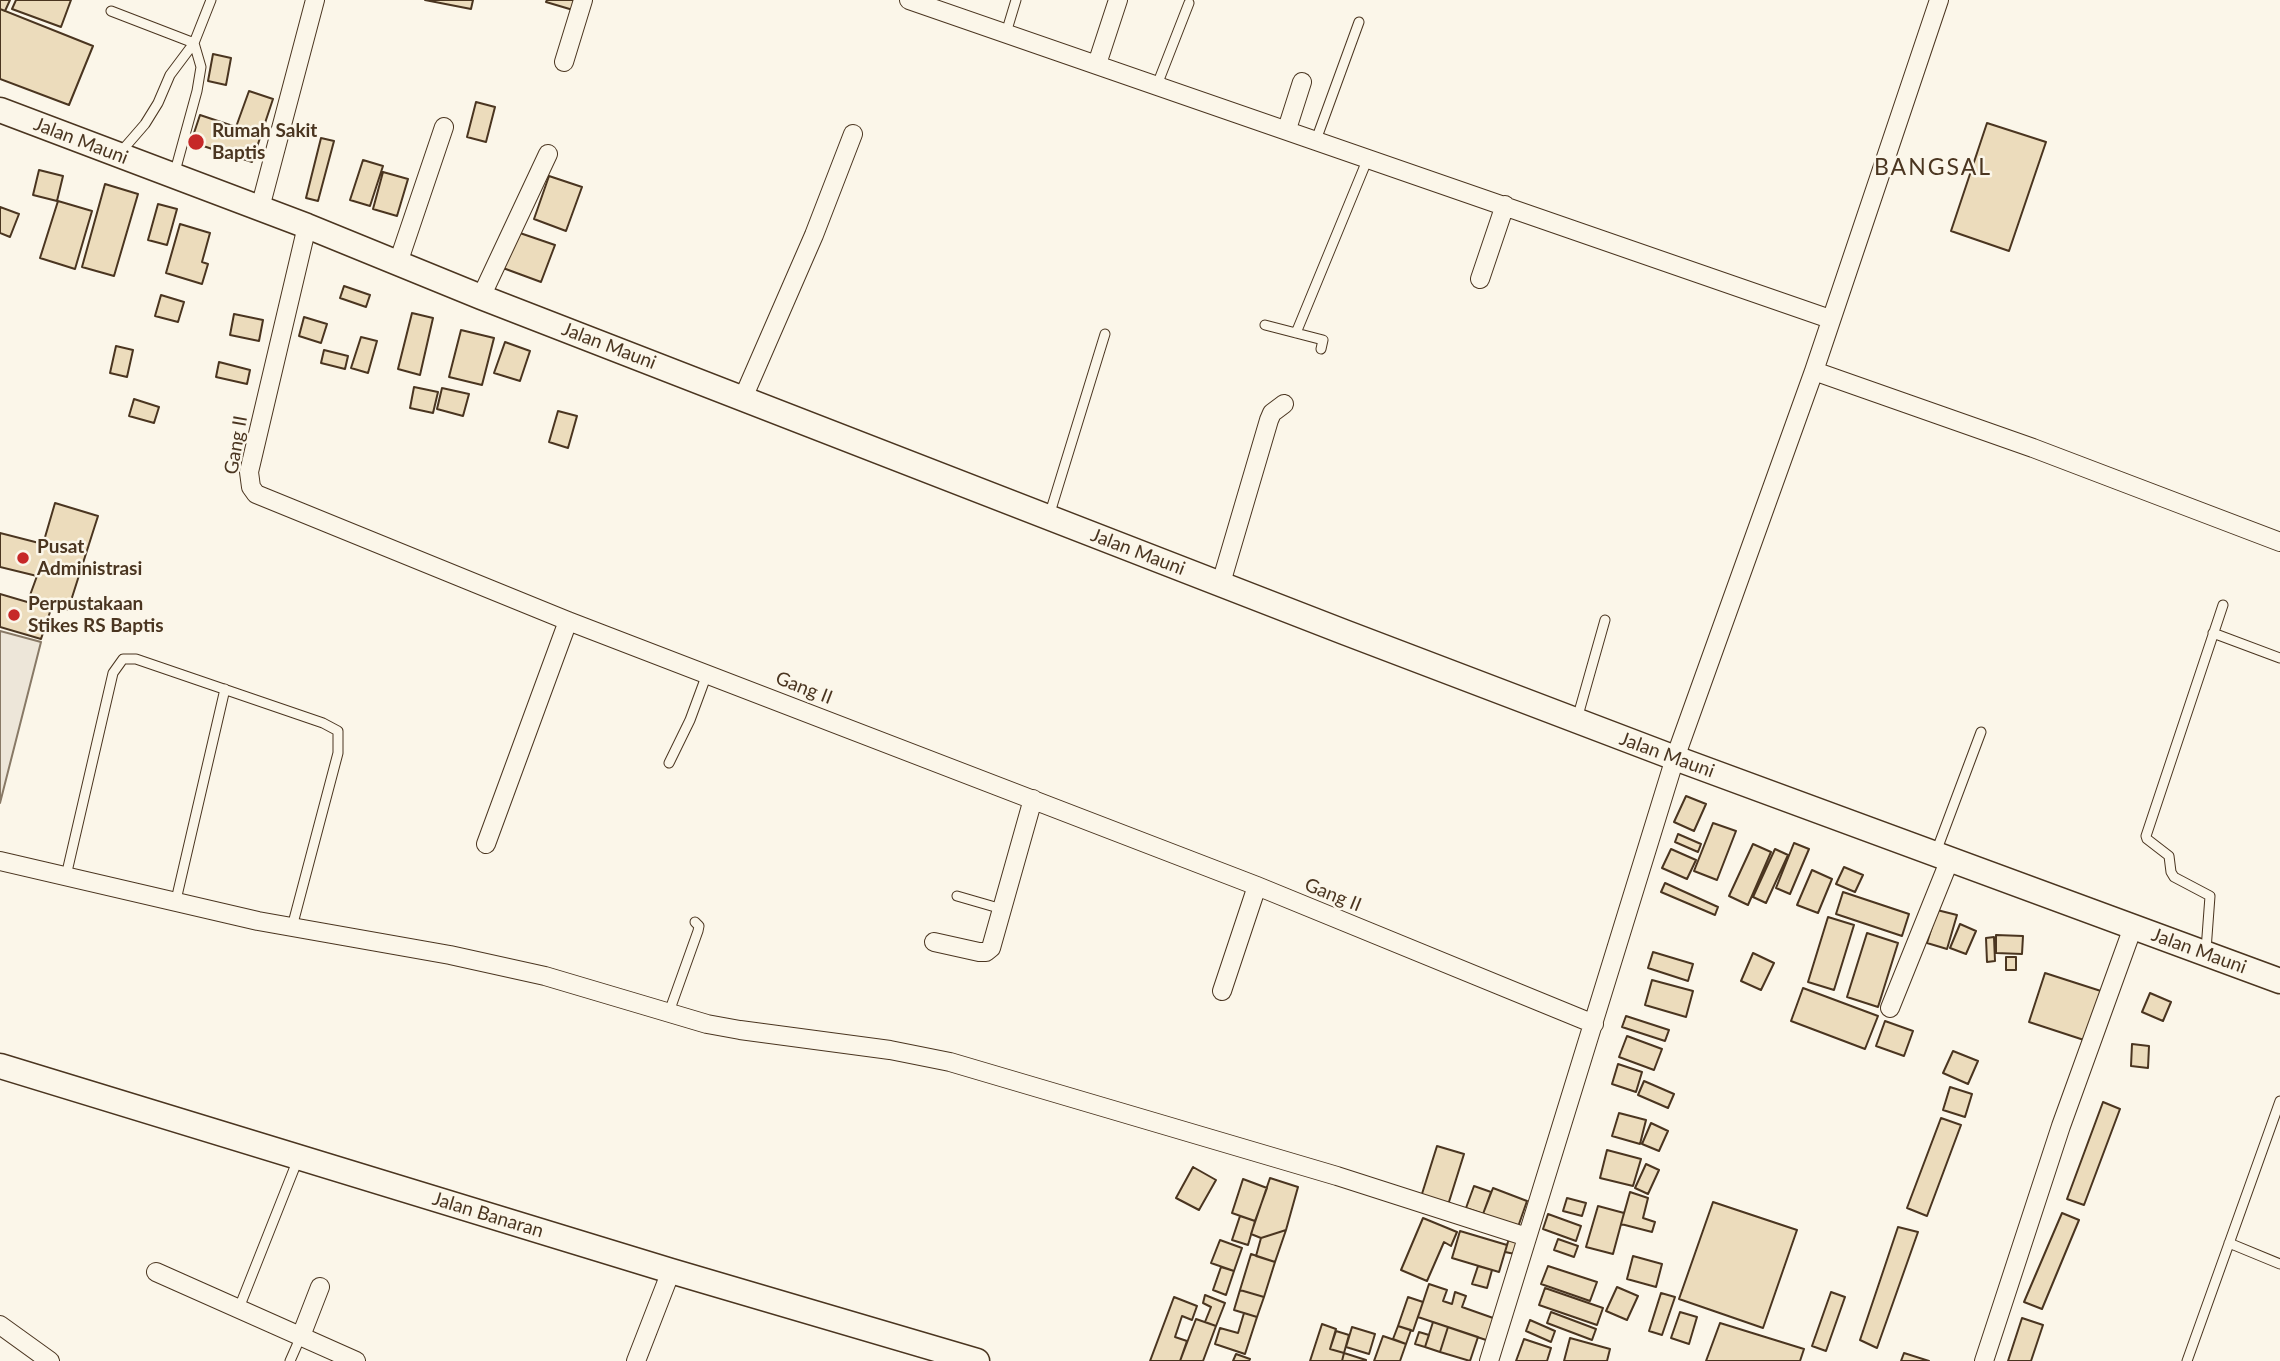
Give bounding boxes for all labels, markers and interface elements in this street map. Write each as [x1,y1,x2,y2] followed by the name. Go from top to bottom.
[31,113,131,169] street label: Jalan Mauni
[212,120,317,164] place label: Rumah Sakit Baptis
[186,132,206,152] marker: Rumah Sakit Baptis
[1875,154,1991,182] district label: BANGSAL
[559,318,659,374] street label: Jalan Mauni
[220,414,252,476] street label: Gang II
[1088,524,1188,580] street label: Jalan Mauni
[37,536,142,580] place label: Pusat Administrasi
[15,550,31,566] marker: Pusat Administrasi
[28,593,163,637] place label: Perpustakaan Stikes RS Baptis
[6,607,22,623] marker: Perpustakaan Stikes RS Baptis
[772,667,836,709] street label: Gang II
[1617,727,1717,783] street label: Jalan Mauni
[1301,873,1365,917] street label: Gang II
[2149,923,2249,979] street label: Jalan Mauni
[430,1187,546,1243] street label: Jalan Banaran

